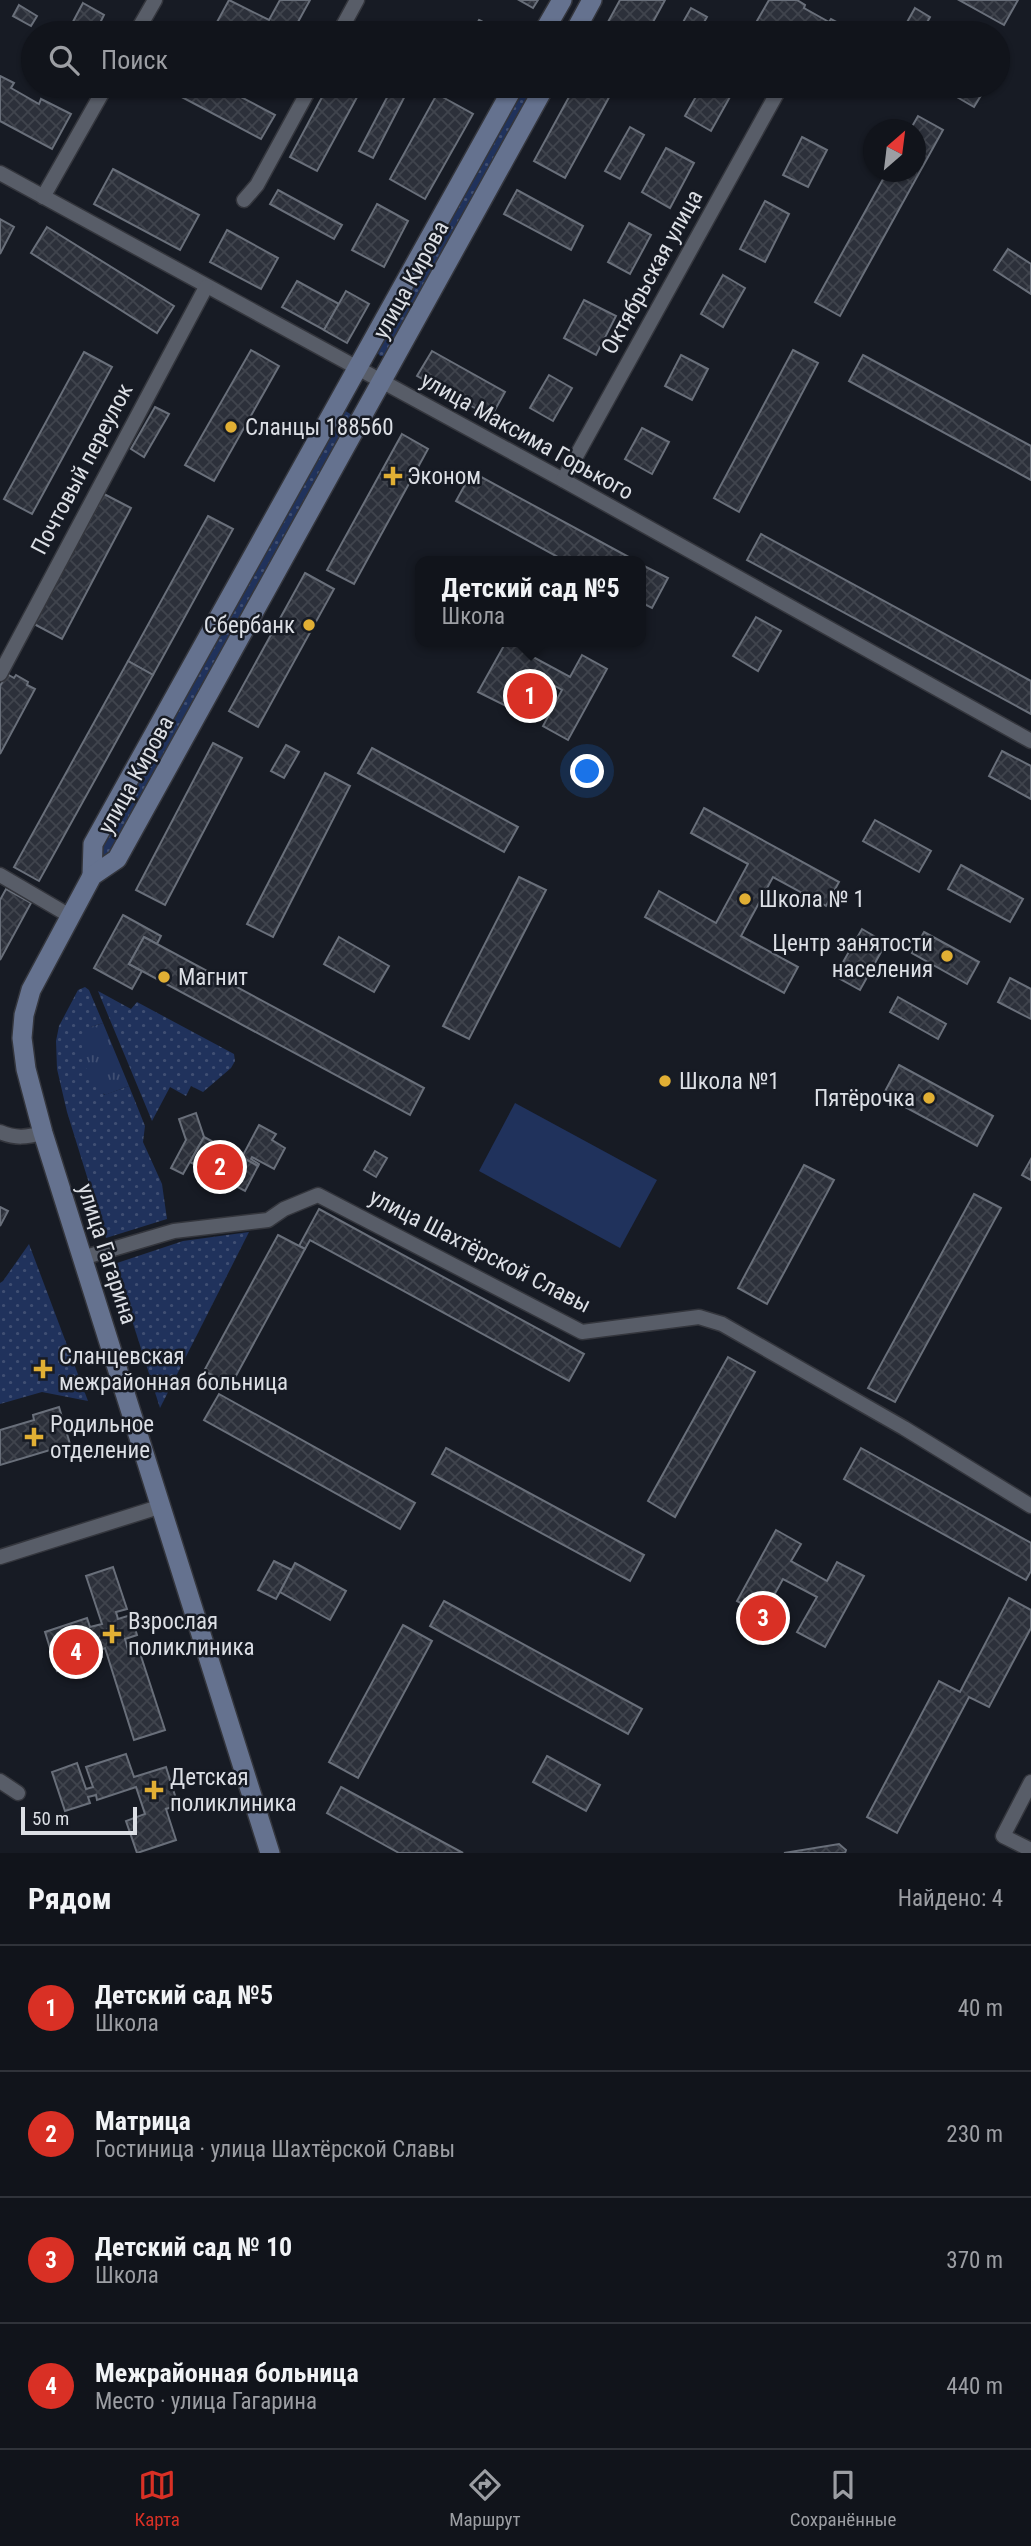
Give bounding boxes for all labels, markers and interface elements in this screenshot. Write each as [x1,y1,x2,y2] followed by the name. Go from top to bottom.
[21,21,1010,98] search box
[45,41,83,79] icon: search
[101,45,168,75] text: Поиск
[863,119,926,182] north arrow
[596,185,708,359] street label: Октябрьская улица
[367,216,455,344] street label: улица Кирова
[416,366,638,506] street label: улица Максима Горького
[26,379,138,559] street label: Почтовый переулок
[245,414,394,441] place label: Сланцы 188560
[223,419,239,435] marker: Сланцы 188560
[407,463,481,490] place label: Эконом
[385,468,401,484] marker: Эконом
[415,556,646,647] popup
[441,573,620,603] text: Детский сад №5
[441,603,505,630] text: Школа
[204,612,295,639] place label: Сбербанк
[301,617,317,633] marker: Сбербанк
[507,670,553,722] pin: 1
[92,711,180,839] street label: улица Кирова
[570,754,604,788] your location
[759,886,865,913] place label: Школа № 1
[737,891,753,907] marker: Школа № 1
[772,930,933,983] place label: Центр занятости населения
[939,948,955,964] marker: Центр занятости населения
[178,964,248,991] place label: Магнит
[156,969,172,985] marker: Магнит
[679,1068,780,1095] place label: Школа №1
[657,1073,673,1089] marker: Школа №1
[814,1085,915,1112] place label: Пятёрочка
[921,1090,937,1106] marker: Пятёрочка
[197,1141,243,1193] pin: 2
[72,1180,142,1328] street label: улица Гагарина
[365,1183,595,1319] street label: улица Шахтёрской Славы
[59,1343,288,1396] place label: Сланцевская межрайонная больница
[33,1359,53,1379] marker: Сланцевская межрайонная больница
[50,1411,154,1464] place label: Родильное отделение
[24,1427,44,1447] marker: Родильное отделение
[740,1592,786,1644] pin: 3
[128,1608,255,1661] place label: Взрослая поликлиника
[102,1624,122,1644] marker: Взрослая поликлиника
[53,1626,99,1678] pin: 4
[170,1764,297,1817] place label: Детская поликлиника
[144,1780,164,1800] marker: Детская поликлиника
[21,1804,136,1836] scale bar
[32,1807,69,1830] text: 50 m
[28,1881,112,1916] text: Рядом
[898,1885,1003,1912] text: Найдено: 4
[95,1980,273,2010] text: Детский сад №5
[45,1995,57,2022] text: 1
[958,1995,1003,2022] text: 40 m
[95,2010,159,2037] text: Школа
[95,2106,191,2136] text: Матрица
[45,2121,57,2148] text: 2
[946,2121,1003,2148] text: 230 m
[95,2136,455,2163] text: Гостиница · улица Шахтёрской Славы
[95,2232,292,2262] text: Детский сад № 10
[45,2247,57,2274] text: 3
[946,2247,1003,2274] text: 370 m
[95,2262,159,2289] text: Школа
[95,2358,359,2388] text: Межрайонная больница
[45,2373,57,2400] text: 4
[946,2373,1003,2400] text: 440 m
[95,2388,317,2415] text: Место · улица Гагарина
[135,2466,180,2531] tab: Карта
[449,2466,521,2531] tab: Маршрут
[790,2466,896,2531] tab: Сохранённые

